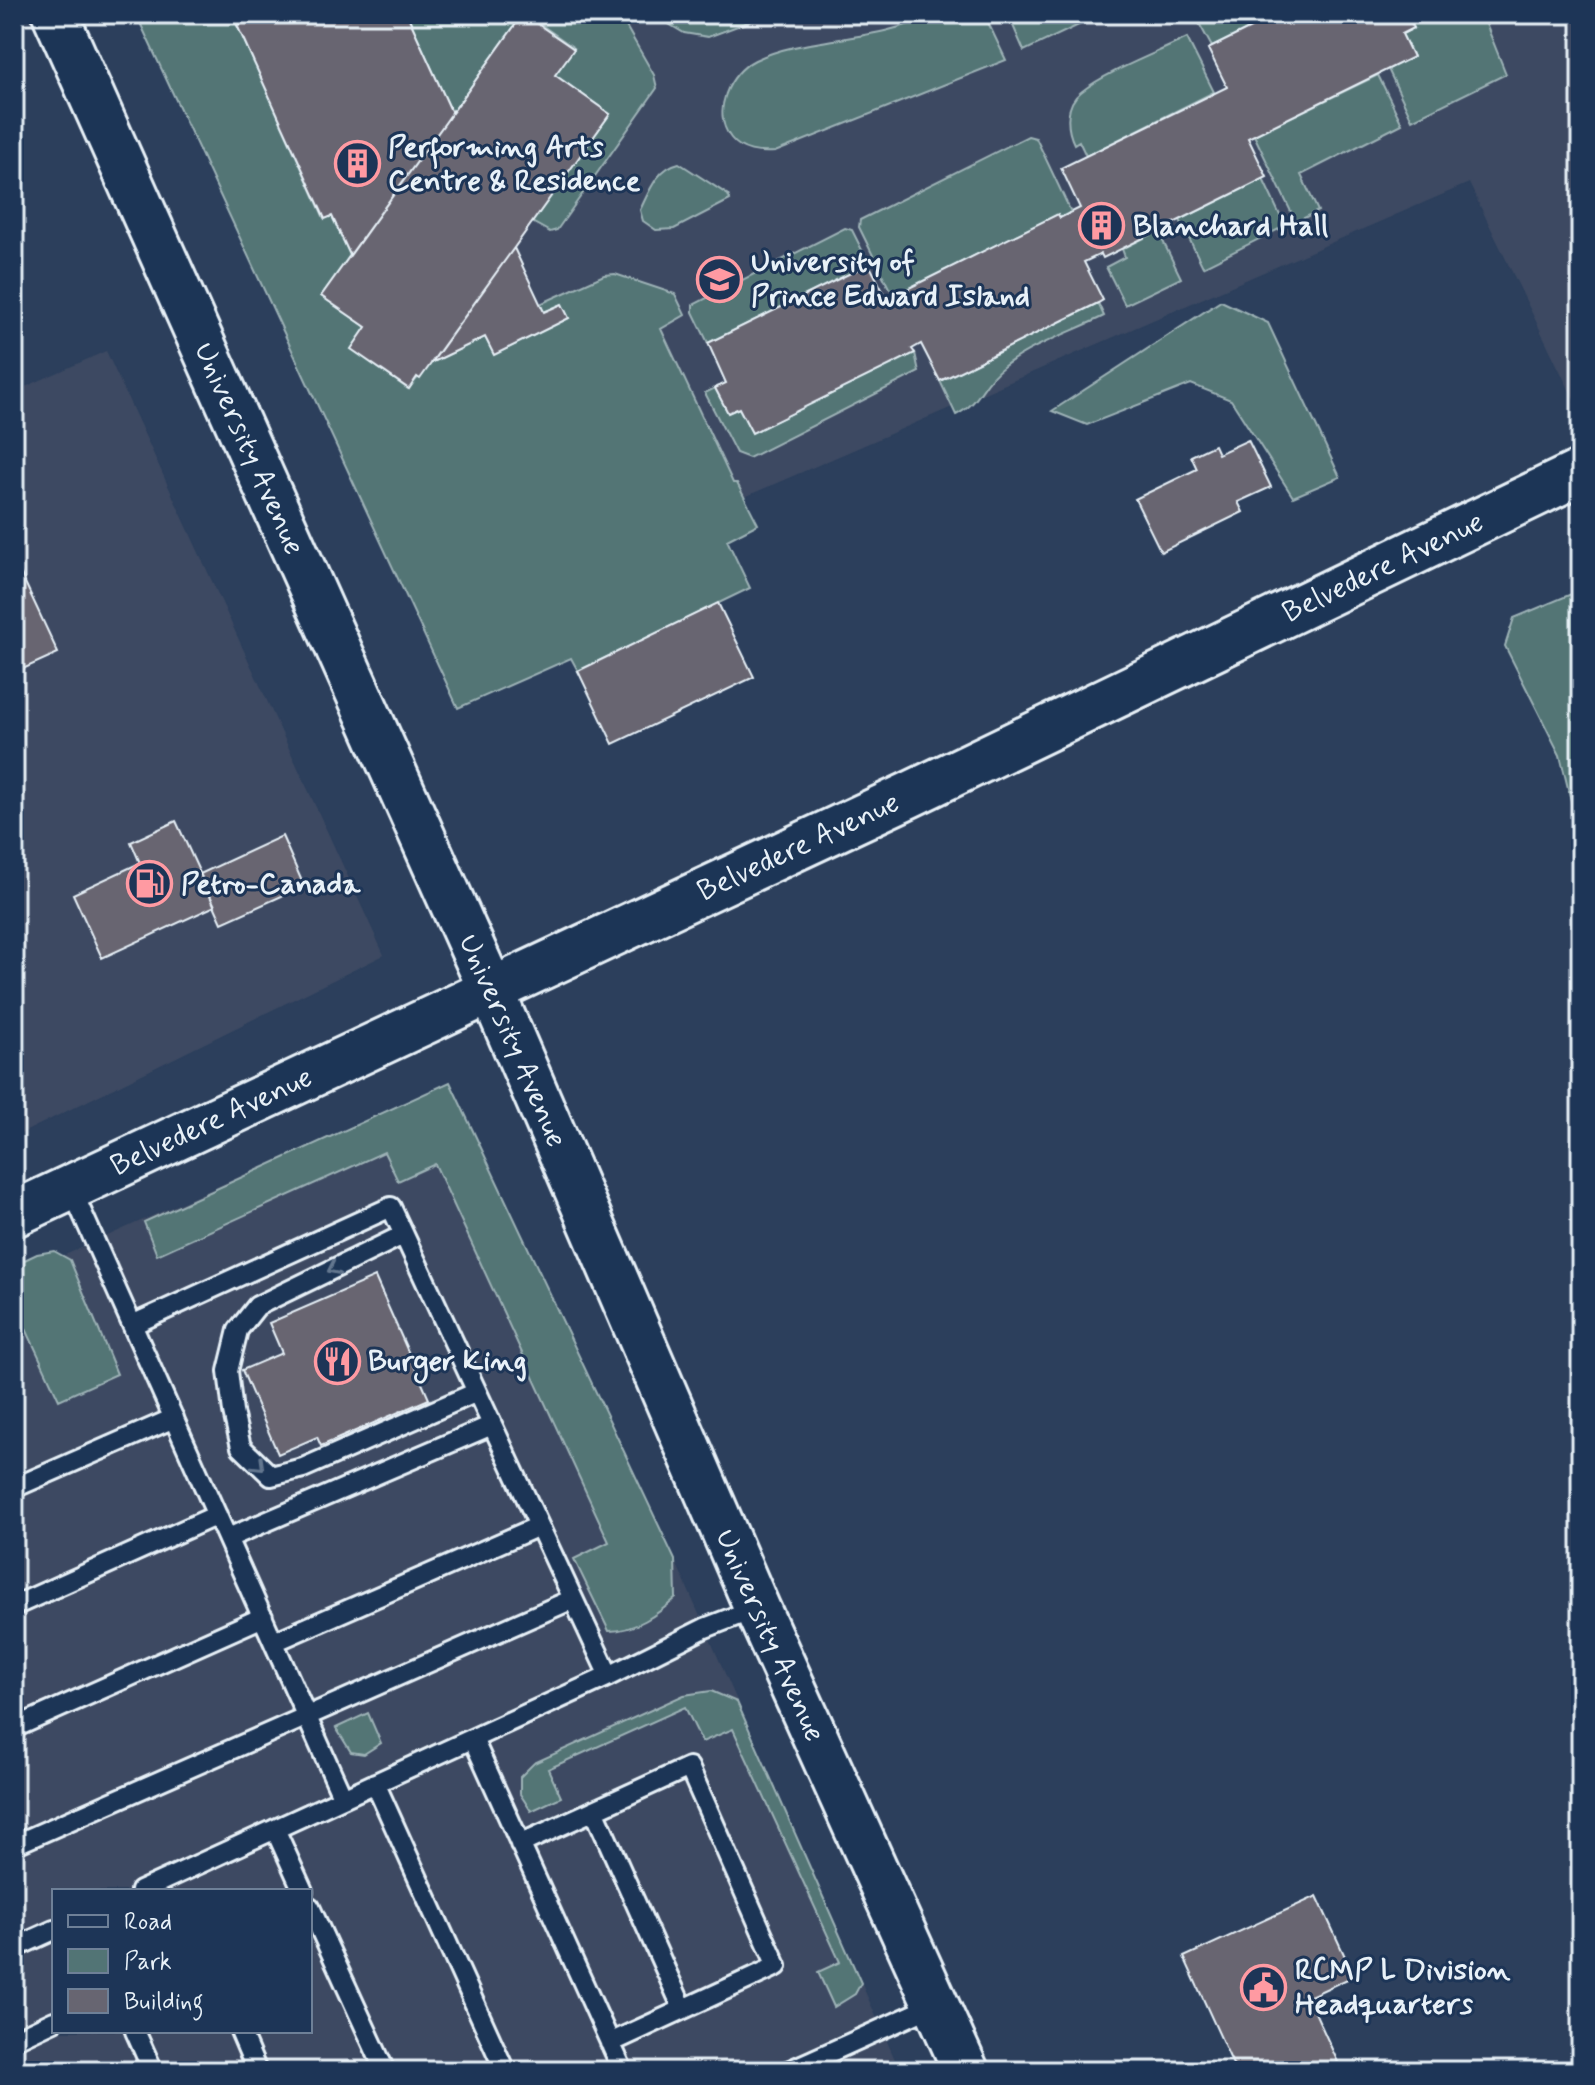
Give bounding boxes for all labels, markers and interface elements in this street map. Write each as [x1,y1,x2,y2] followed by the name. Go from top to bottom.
[388,128,641,201] place label: Performing Arts Centre & Residence
[333,140,381,188] building icon: Performing Arts Centre & Residence
[1078,202,1126,250] building icon: Blanchard Hall
[1133,207,1328,246] place label: Blanchard Hall
[751,243,1030,316] place label: University of Prince Edward Island
[696,255,744,303] school or university icon: University of Prince Edward Island
[185,336,314,561] street label: University Avenue
[1276,502,1490,632] street label: Belvedere Avenue
[691,783,906,911] street label: Belvedere Avenue
[126,860,174,908] fuel station icon: Petro-Canada
[181,865,361,904] place label: Petro-Canada
[449,928,576,1153] street label: University Avenue
[104,1058,319,1186] street label: Belvedere Avenue
[327,1259,342,1275] one-way arrow
[313,1337,361,1385] restaurant icon: Burger King
[368,1342,527,1384] place label: Burger King
[250,1456,264,1470] one-way arrow
[706,1523,834,1748] street label: University Avenue
[52,1889,312,2033] legend
[124,1907,172,1938] text: Road
[124,1947,172,1978] text: Park
[1295,1951,1511,2024] place label: RCMP L Division Headquarters
[1240,1963,1288,2011] public building icon: RCMP L Division Headquarters
[124,1987,204,2021] text: Building

